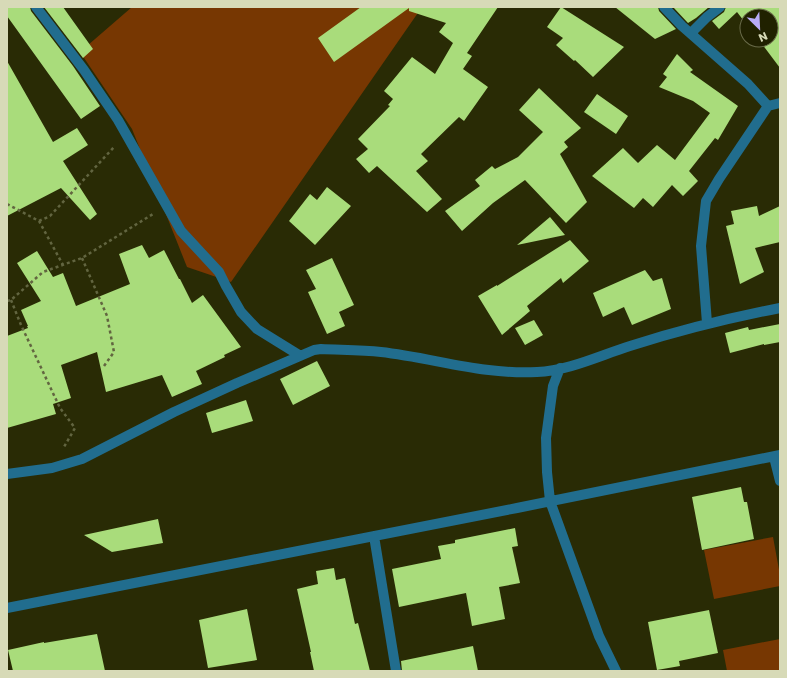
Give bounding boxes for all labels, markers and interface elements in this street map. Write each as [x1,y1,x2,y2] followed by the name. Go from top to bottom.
[739,8,779,48] north arrow
[756,28,770,46] text: N

